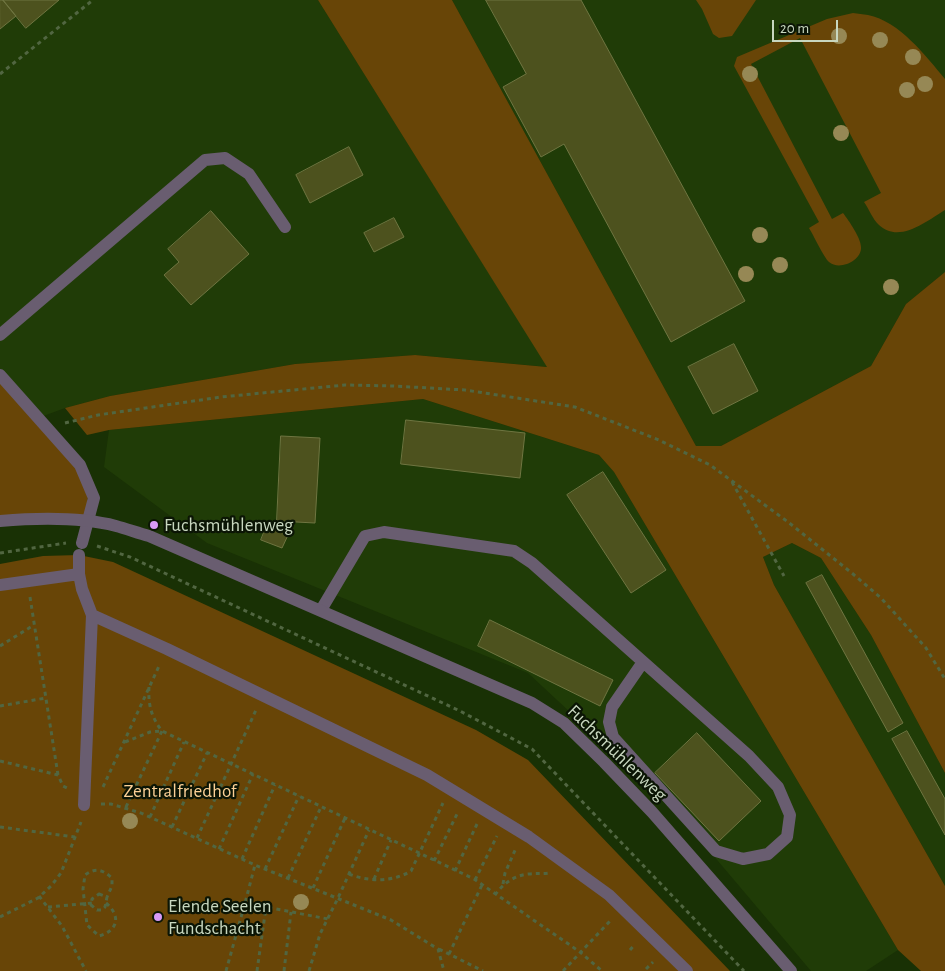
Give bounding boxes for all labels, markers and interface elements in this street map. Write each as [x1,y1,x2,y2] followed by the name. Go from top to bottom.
[775,10,841,42] scale bar
[780,21,809,36] text: 20 m
[164,514,293,536] place label: Fuchsmühlenweg
[148,519,160,531] marker: Fuchsmühlenweg
[563,700,671,806] street label: Fuchsmühlenweg
[123,780,237,802] park label: Zentralfriedhof
[168,895,271,939] place label: Elende Seelen Fundschacht
[152,911,164,923] marker: Elende Seelen Fundschacht

